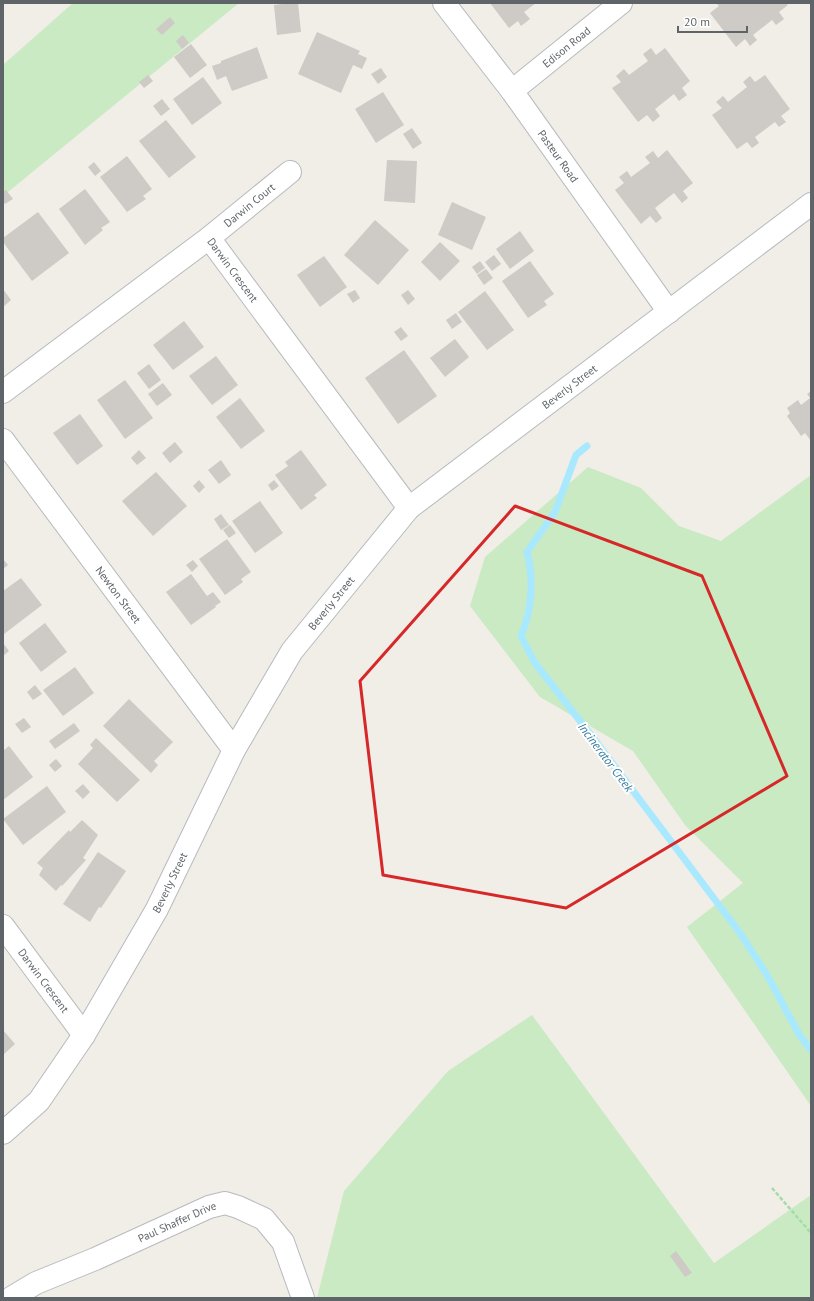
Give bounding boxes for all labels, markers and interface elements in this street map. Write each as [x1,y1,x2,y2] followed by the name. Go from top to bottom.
[678,8,747,34] scale bar
[684,14,710,29] text: 20 m
[540,23,593,71] street label: Edison Road
[535,127,582,185] street label: Pasteur Road
[221,180,278,230] street label: Darwin Court
[204,235,261,305] street label: Darwin Crescent
[539,361,600,412] street label: Beverly Street
[93,563,144,626] street label: Newton Street
[305,573,357,633] street label: Beverly Street
[575,719,637,795] water label: Incinerator Creek
[149,850,190,915] street label: Beverly Street
[15,946,72,1016] street label: Darwin Crescent
[136,1198,218,1245] street label: Paul Shaffer Drive

